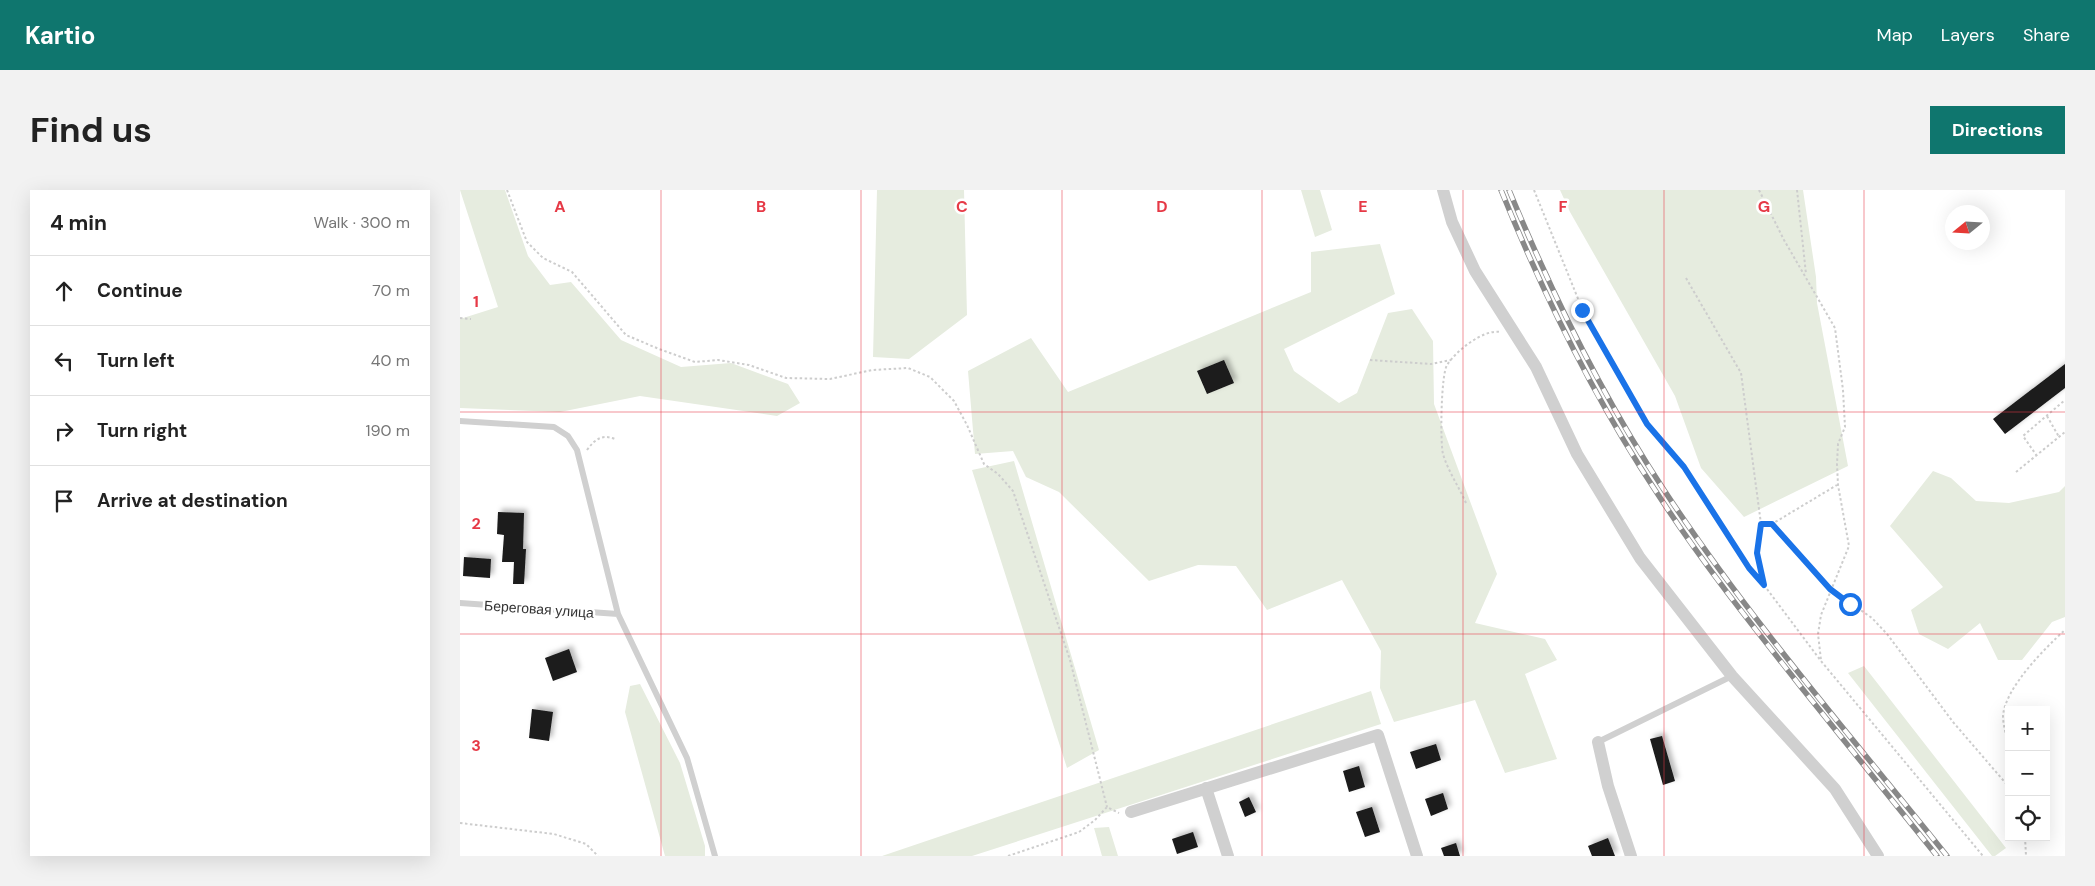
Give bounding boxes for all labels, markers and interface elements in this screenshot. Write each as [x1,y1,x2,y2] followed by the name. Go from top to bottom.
[25,20,95,51] text: Kartio
[1877,23,1913,47] text: Map
[1941,23,1995,47] text: Layers
[2023,23,2070,47] text: Share
[1930,106,2065,154] button: Directions
[30,107,152,153] text: Find us
[554,196,566,217] text: A
[756,196,766,217] text: B
[956,196,968,217] text: C
[1156,196,1168,217] text: D
[1358,196,1368,217] text: E
[1559,196,1568,217] text: F
[1758,196,1770,217] text: G
[1945,205,1990,250] north arrow
[50,209,107,237] text: 4 min
[313,212,410,233] text: Walk · 300 m
[50,277,78,305] icon: ahead
[97,278,183,303] text: Continue
[372,280,410,301] text: 70 m
[473,291,479,312] text: 1
[1571,299,1594,322] route end
[50,347,78,375] icon: left
[97,348,175,373] text: Turn left
[371,350,410,371] text: 40 m
[50,417,78,445] icon: right
[97,418,187,443] text: Turn right
[366,420,410,441] text: 190 m
[50,487,78,515] icon: arrive
[97,488,288,513] text: Arrive at destination
[471,513,481,534] text: 2
[1839,593,1862,616] route start
[484,596,595,622] street label: Береговая улица
[2005,706,2050,841] map controls
[2005,706,2050,751] button: +
[471,735,481,756] text: 3
[2005,751,2050,796] button: −
[2005,796,2050,841] button: locate

